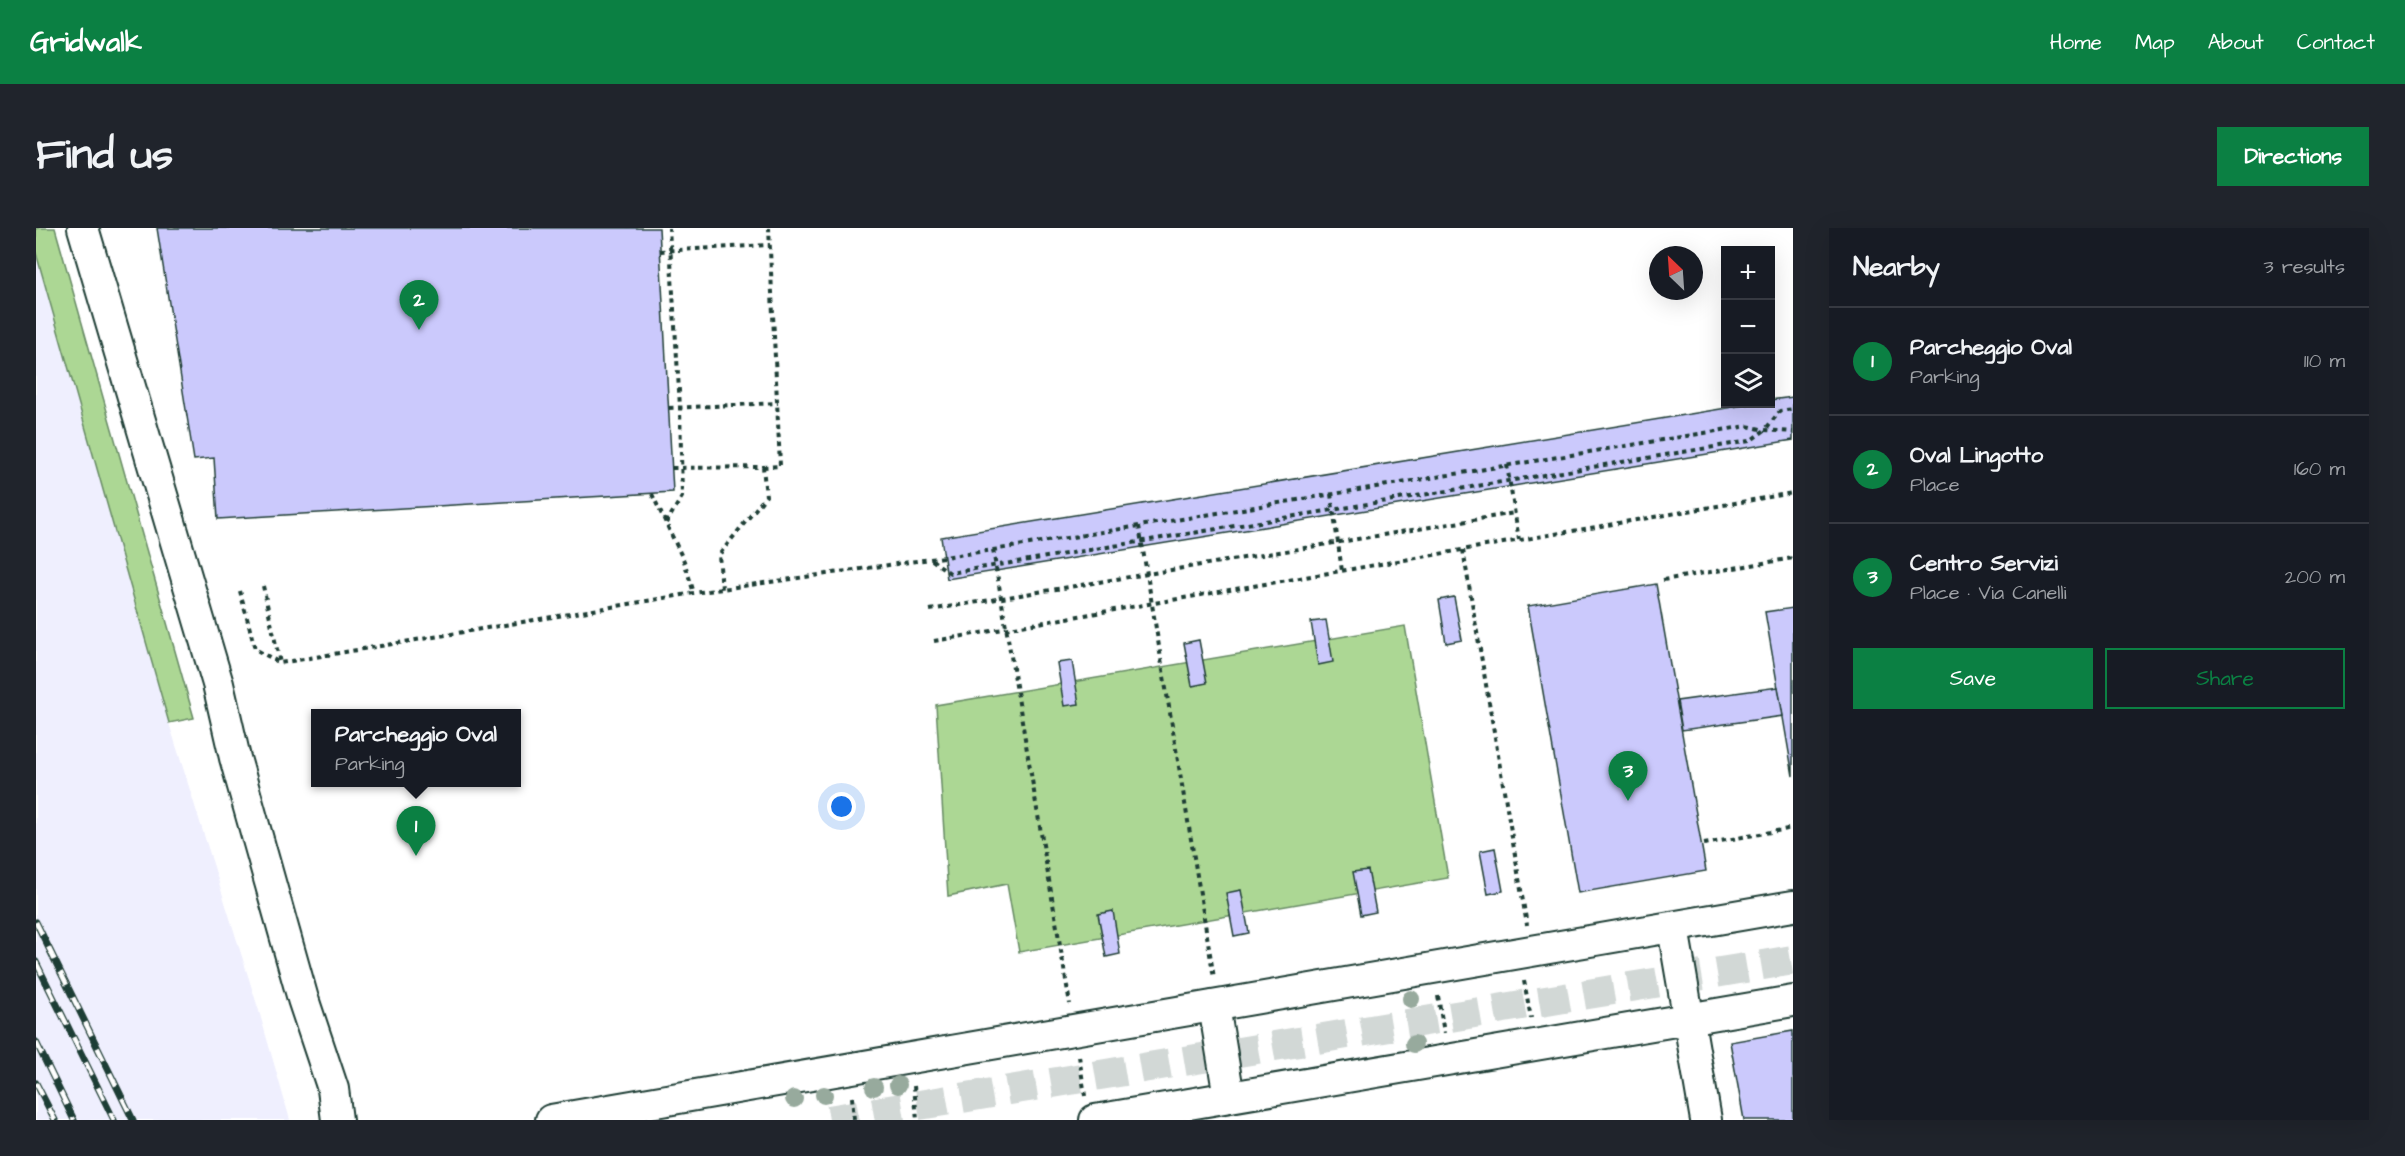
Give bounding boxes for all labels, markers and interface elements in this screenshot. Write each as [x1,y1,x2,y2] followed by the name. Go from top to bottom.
[30,23,142,62] text: Gridwalk
[2050,28,2102,57] text: Home
[2135,28,2175,57] text: Map
[2208,28,2264,57] text: About
[2297,28,2375,57] text: Contact
[36,127,173,185] text: Find us
[2217,127,2369,186] button: Directions
[1649,246,1703,300] north arrow
[1721,246,1775,408] map controls
[1721,246,1775,300] button: +
[1853,249,1940,285] text: Nearby
[2263,253,2345,281] text: 3 results
[400,280,439,330] pin: 2
[1721,300,1775,354] button: −
[1910,332,2072,363] text: Parcheggio Oval
[1871,347,1874,375] text: 1
[2304,347,2345,375] text: 110 m
[1721,354,1775,408] button: layers
[1910,363,1980,391] text: Parking
[1910,440,2043,471] text: Oval Lingotto
[1867,455,1878,483] text: 2
[2294,455,2345,483] text: 160 m
[1910,471,1960,499] text: Place
[1910,548,2058,579] text: Centro Servizi
[1867,563,1878,591] text: 3
[2285,563,2345,591] text: 200 m
[1910,579,2067,607] text: Place · Via Canelli
[1853,648,2093,709] button: Save
[2105,648,2345,709] button: Share
[311,709,521,787] popup
[335,719,497,750] text: Parcheggio Oval
[335,750,405,778] text: Parking
[1608,752,1648,801] pin: 3
[827,792,856,821] your location
[396,806,436,856] pin: 1

